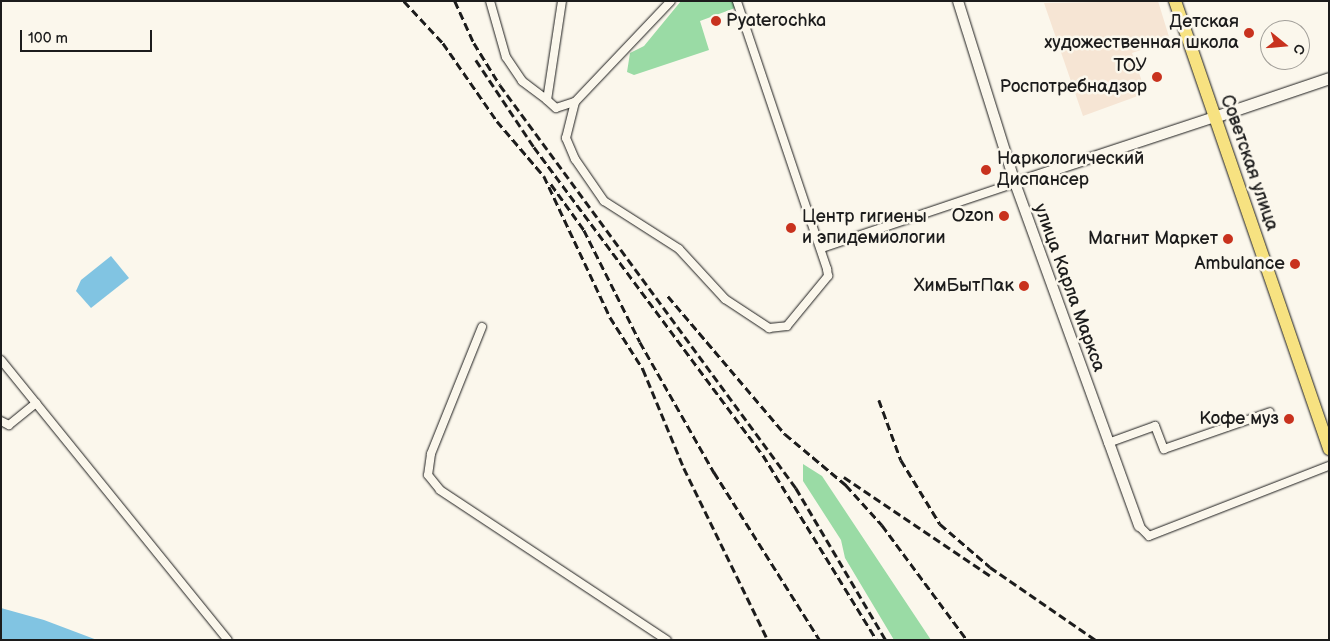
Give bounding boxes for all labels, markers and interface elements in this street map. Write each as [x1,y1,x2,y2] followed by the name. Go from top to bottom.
[726,10,826,32] place label: Pyaterochka
[1044,12,1239,54] place label: Детская художественная школа
[710,15,722,27] marker: Pyaterochka
[22,20,155,52] scale bar
[1260,20,1310,70] north arrow
[1243,27,1255,39] marker: Детская художественная школа
[28,29,68,48] text: 100 m
[1289,42,1308,56] text: С
[1000,56,1147,98] place label: ТОУ Роспотребнадзор
[1151,71,1163,83] marker: ТОУ Роспотребнадзор
[1216,92,1282,234] street label: Советская улица
[997,149,1144,192] place label: Наркологический Диспансер
[979,163,993,177] marker: Наркологический Диспансер
[1029,201,1109,375] street label: улица Карла Маркса
[952,205,994,227] place label: Ozon
[802,207,945,250] place label: Центр гигиены и эпидемиологии
[998,210,1010,222] marker: Ozon
[784,221,798,235] marker: Центр гигиены и эпидемиологии
[1088,228,1218,250] place label: Магнит Маркет
[1222,233,1234,245] marker: Магнит Маркет
[1194,253,1285,275] place label: Ambulance
[1289,258,1301,270] marker: Ambulance
[914,275,1014,297] place label: ХимБытПак
[1018,280,1030,292] marker: ХимБытПак
[1199,408,1279,430] place label: Кофе муз
[1283,413,1295,425] marker: Кофе муз

